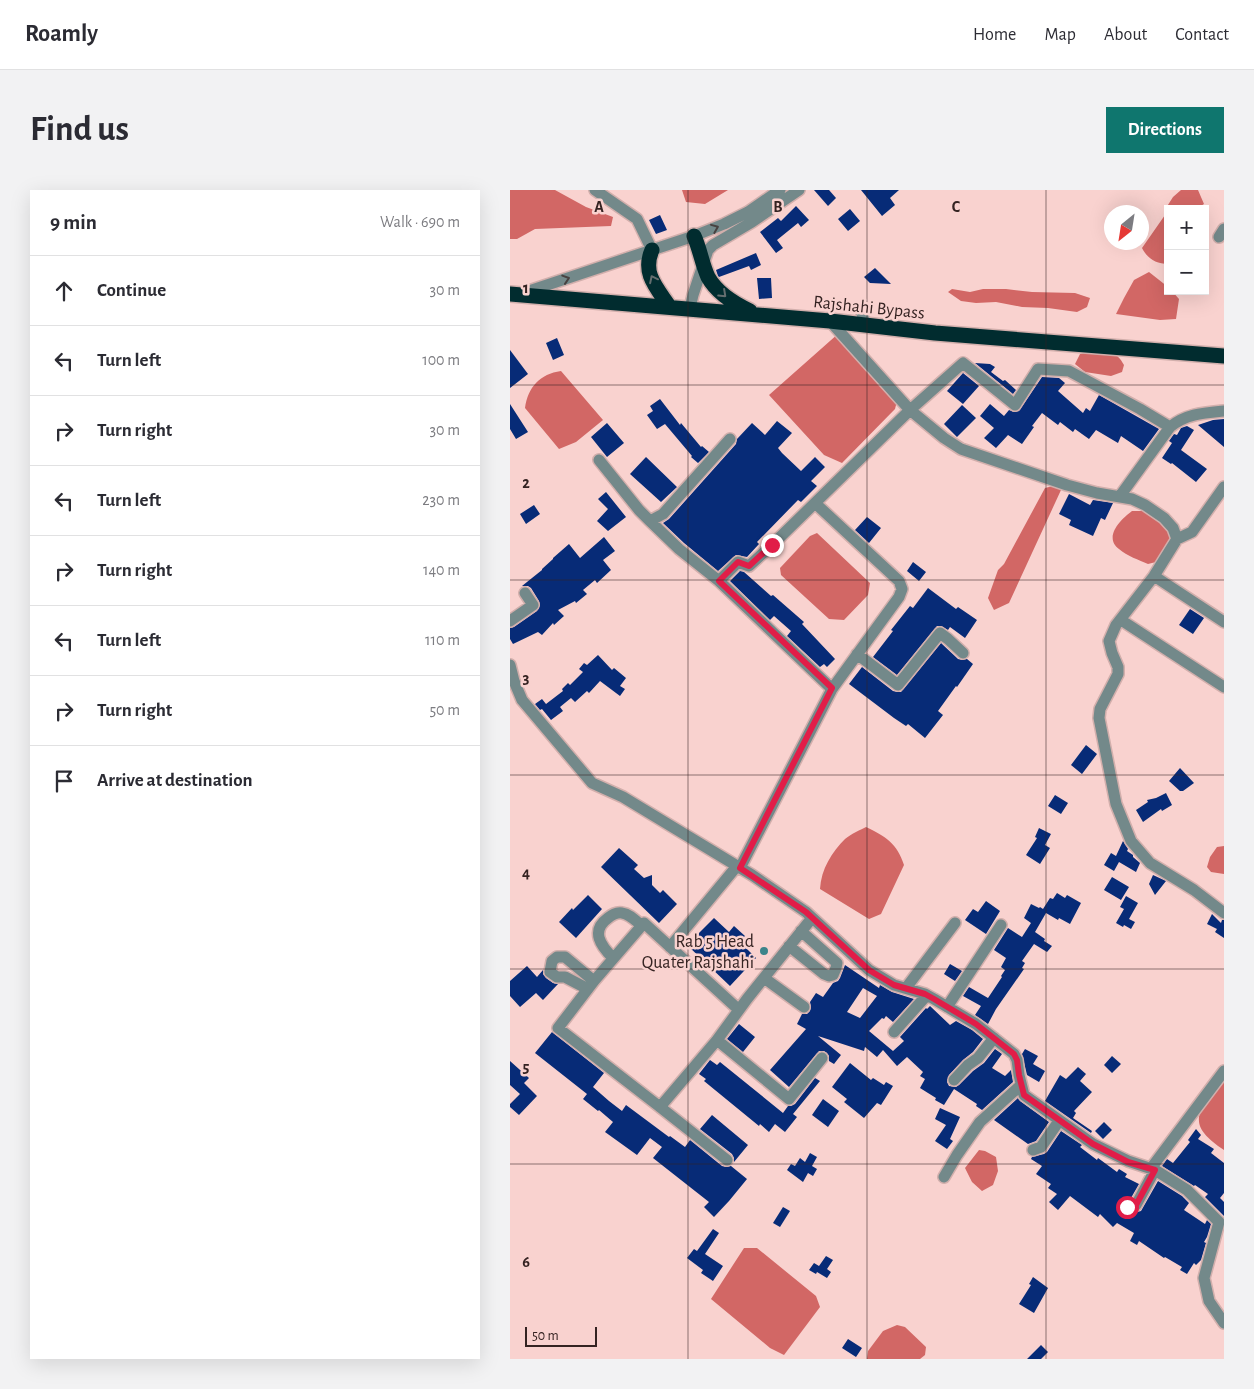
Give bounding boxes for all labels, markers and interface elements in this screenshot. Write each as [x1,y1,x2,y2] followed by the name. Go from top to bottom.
[25,22,98,46] text: Roamly
[973,26,1016,44] text: Home
[1044,26,1076,44] text: Map
[1104,26,1147,44] text: About
[1175,26,1229,44] text: Contact
[1106,107,1224,153] button: Directions
[30,112,129,147] text: Find us
[594,199,604,215] text: A
[773,199,783,215] text: B
[952,199,961,215] text: C
[1104,205,1149,250] north arrow
[1164,205,1209,295] map controls
[1164,205,1209,250] button: +
[50,212,97,233] text: 9 min
[380,214,460,230] text: Walk · 690 m
[710,223,719,234] one-way arrow
[1164,250,1209,295] button: −
[561,275,569,285] one-way arrow
[649,276,659,285] one-way arrow
[50,277,78,305] icon: ahead
[523,280,529,296] text: 1
[97,281,166,300] text: Continue
[430,282,460,298] text: 30 m
[718,288,727,297] one-way arrow
[812,293,925,323] street label: Rajshahi Bypass
[50,347,78,375] icon: left
[97,351,161,370] text: Turn left
[422,352,460,368] text: 100 m
[50,417,78,445] icon: right
[97,421,172,440] text: Turn right
[430,422,460,438] text: 30 m
[522,475,530,491] text: 2
[50,487,78,515] icon: left
[97,491,161,510] text: Turn left
[422,492,460,508] text: 230 m
[761,534,784,557] route end
[50,557,78,585] icon: right
[97,561,172,580] text: Turn right
[423,562,460,578] text: 140 m
[50,627,78,655] icon: left
[97,631,161,650] text: Turn left
[425,632,460,648] text: 110 m
[523,670,530,686] text: 3
[50,697,78,725] icon: right
[97,701,172,720] text: Turn right
[429,702,460,718] text: 50 m
[50,767,78,795] icon: arrive
[97,771,253,790] text: Arrive at destination
[522,865,530,881] text: 4
[642,933,754,972] place label: Rab 5 Head Quater Rajshahi
[758,945,770,957] marker: Rab 5 Head Quater Rajshahi
[523,1059,530,1075] text: 5
[1116,1196,1139,1219] route start
[522,1254,530,1270] text: 6
[525,1324,598,1347] scale bar
[532,1329,559,1343] text: 50 m

